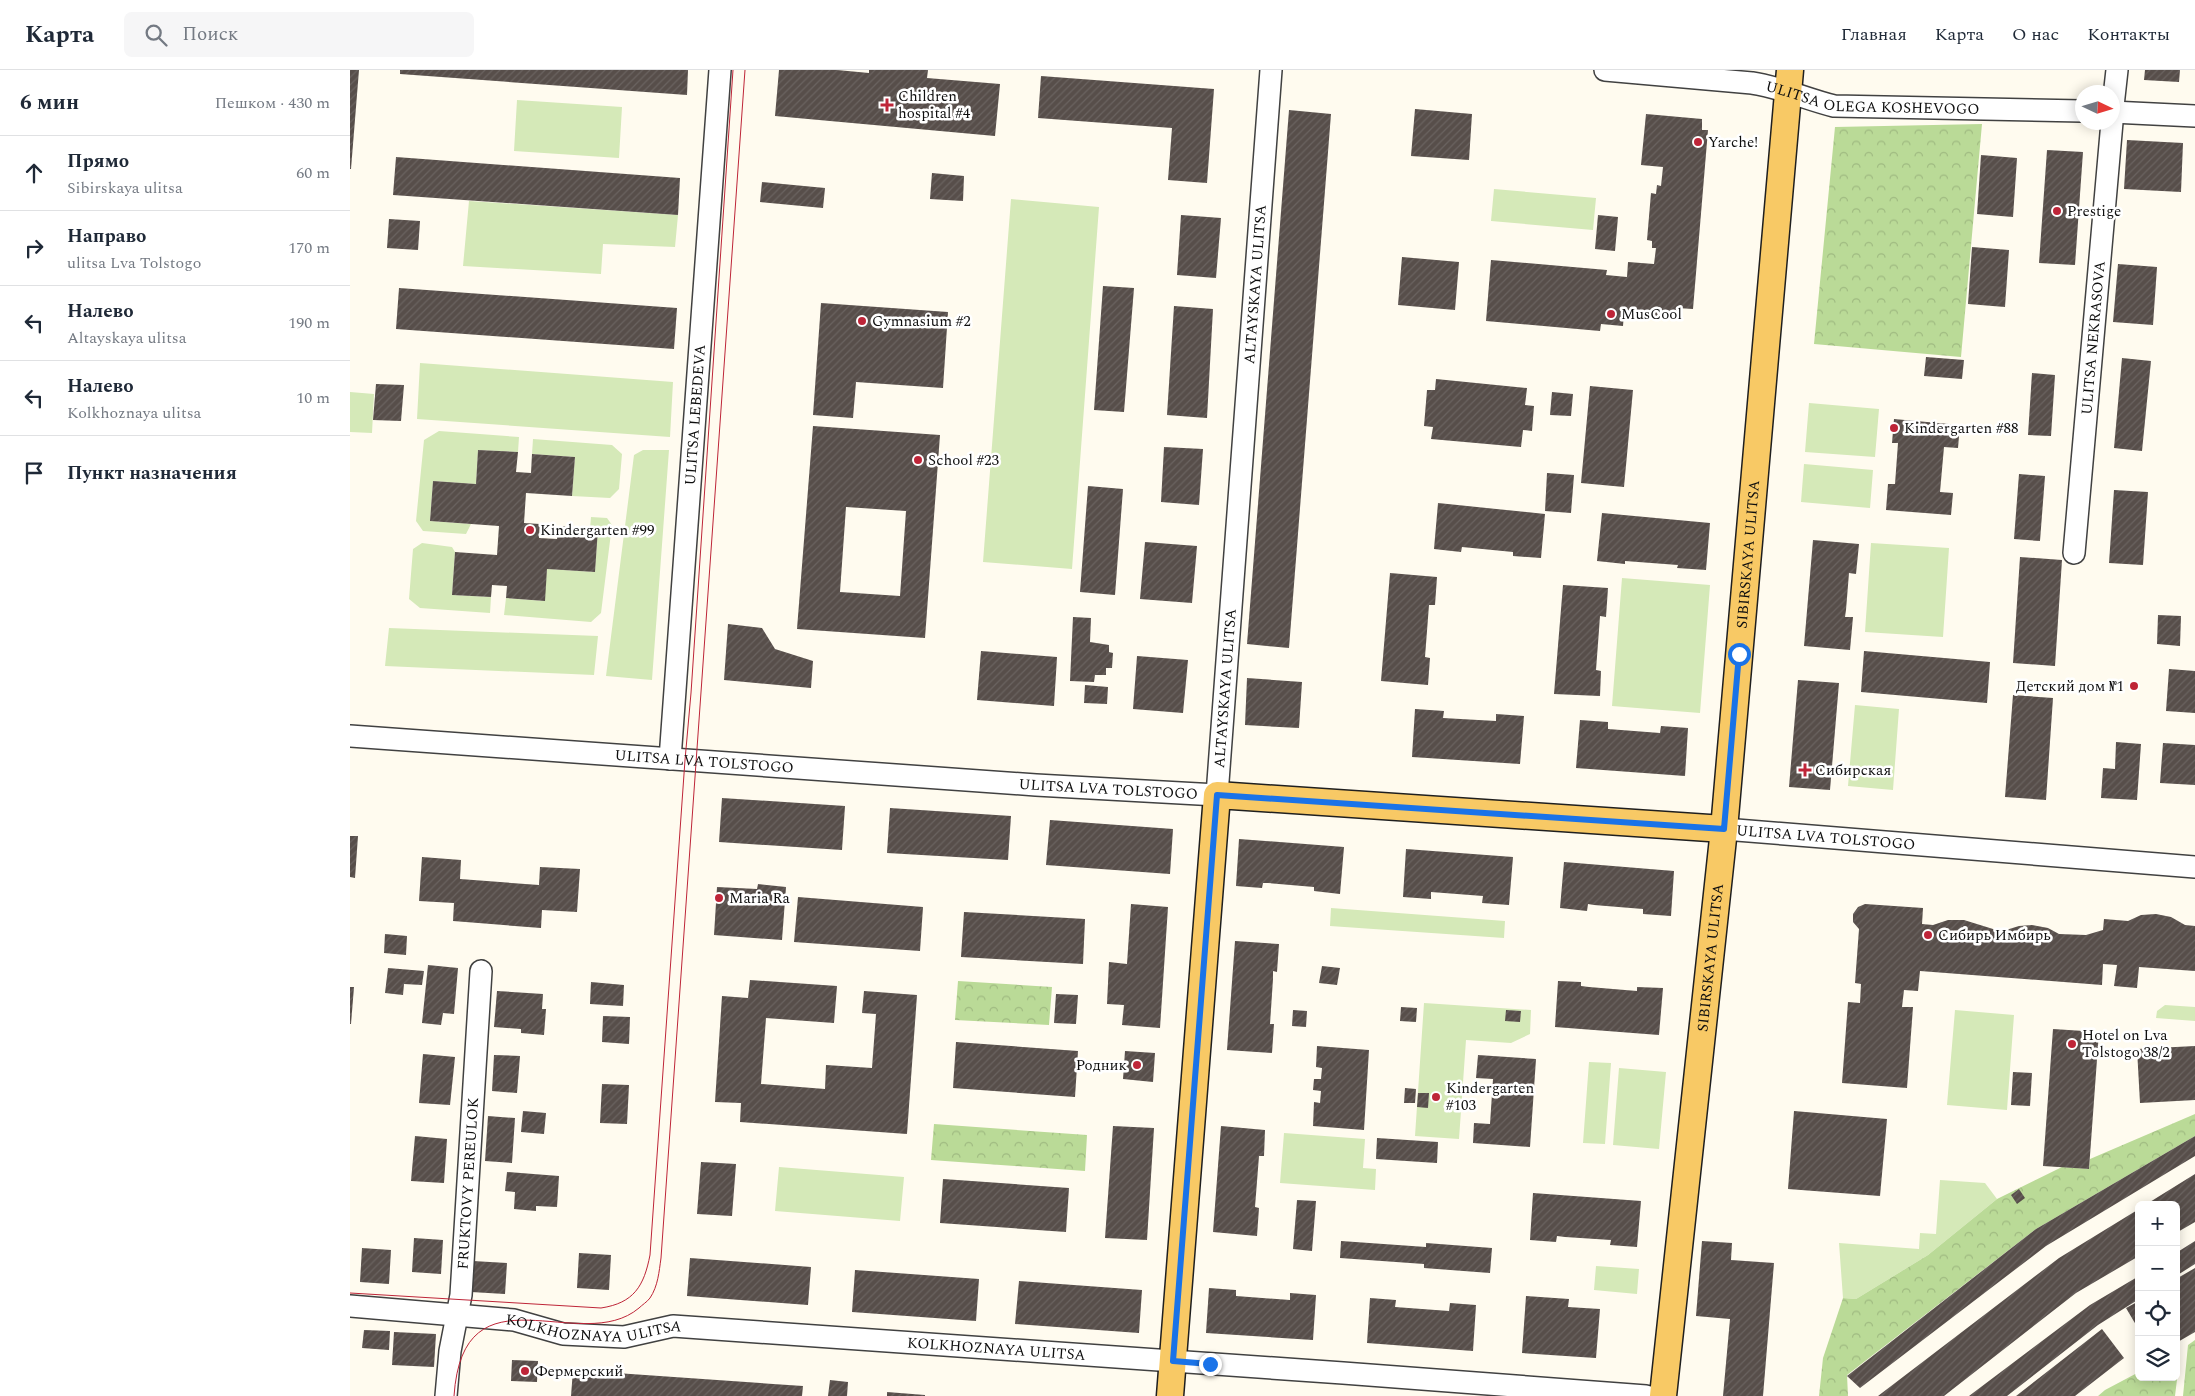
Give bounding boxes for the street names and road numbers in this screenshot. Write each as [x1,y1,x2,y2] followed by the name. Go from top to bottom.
[1763,75,1980,121] street label: ULITSA OLEGA KOSHEVOGO
[1238,204,1273,365] street label: ALTAYSKAYA ULITSA
[2075,260,2112,416] street label: ULITSA NEKRASOVA
[679,344,712,486] street label: ULITSA LEBEDEVA
[1730,479,1766,630] street label: SIBIRSKAYA ULITSA
[1208,608,1243,769] street label: ALTAYSKAYA ULITSA
[614,744,794,780] street label: ULITSA LVA TOLSTOGO
[1018,773,1198,806] street label: ULITSA LVA TOLSTOGO
[1735,819,1916,856] street label: ULITSA LVA TOLSTOGO
[1691,882,1730,1033] street label: SIBIRSKAYA ULITSA
[452,1096,485,1270] street label: FRUKTOVY PEREULOK
[505,1308,682,1349] street label: KOLKHOZNAYA ULITSA
[906,1331,1086,1367] street label: KOLKHOZNAYA ULITSA

